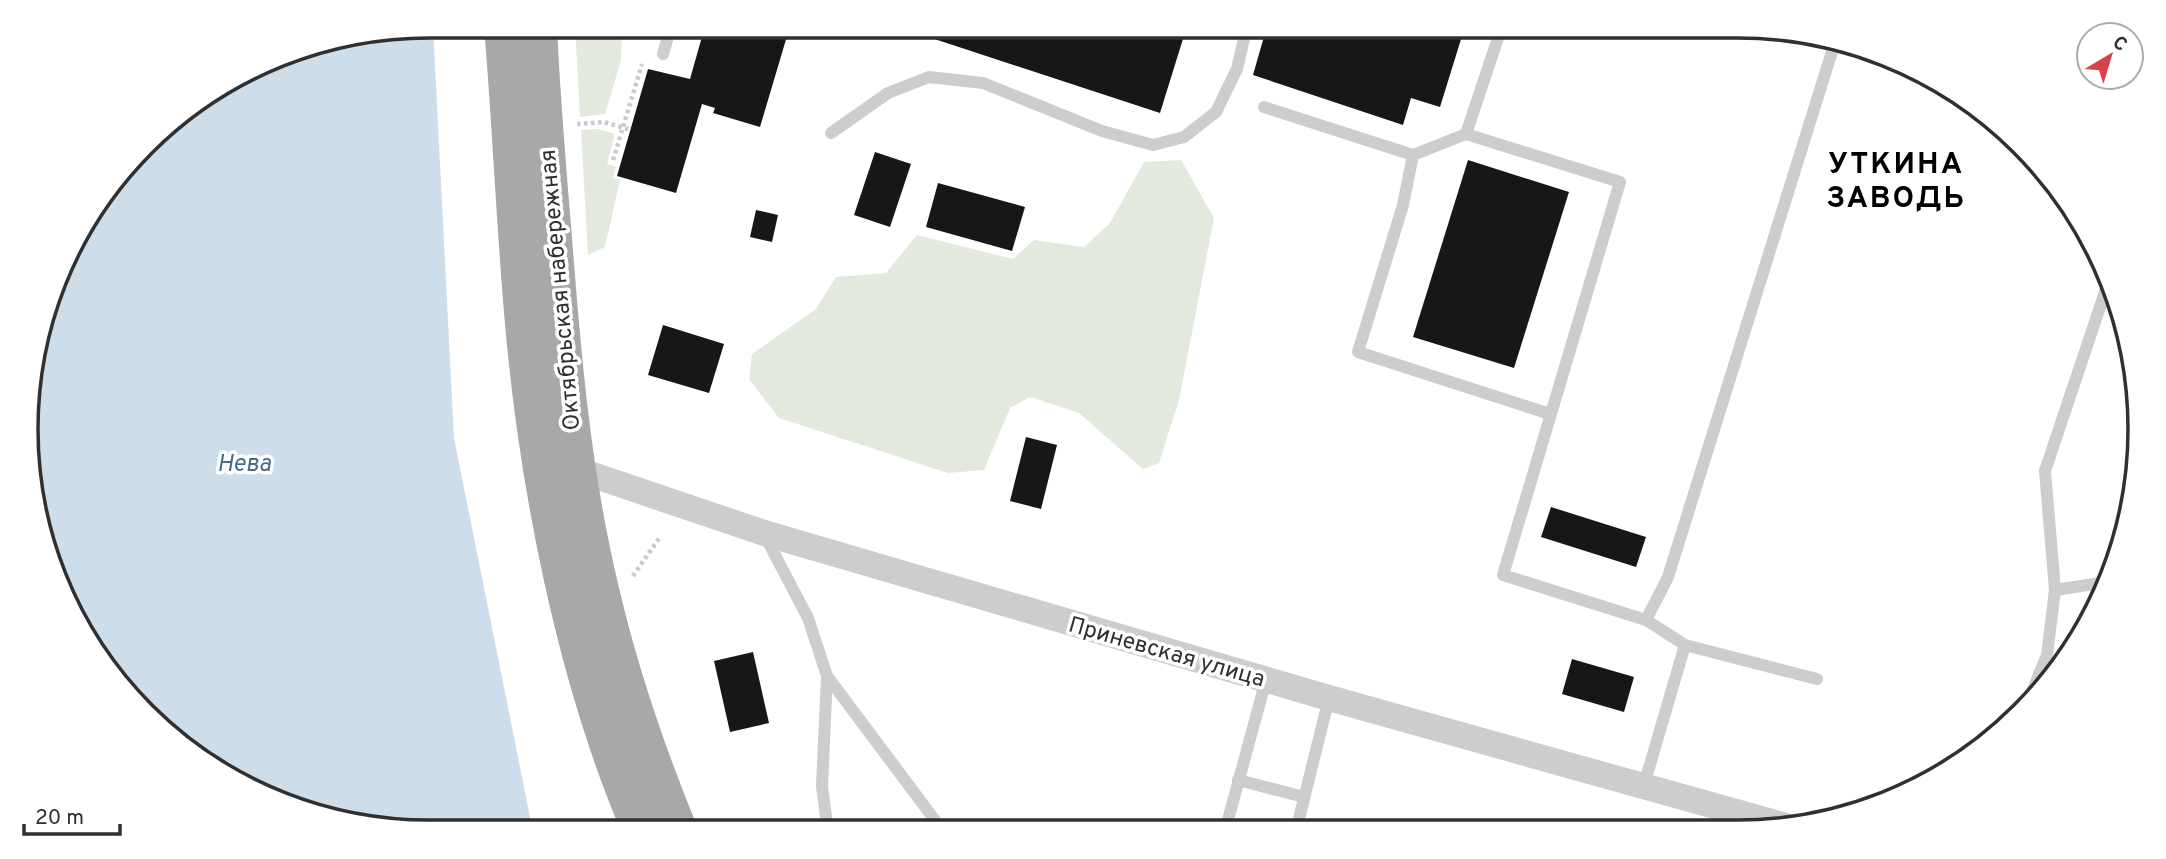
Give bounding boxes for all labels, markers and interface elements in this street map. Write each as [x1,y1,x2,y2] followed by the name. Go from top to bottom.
[2075,21,2145,91] north arrow
[2107,31,2131,57] text: С
[1826,147,1966,218] district label: УТКИНА ЗАВОДЬ
[535,148,588,432] street label: Октябрьская набережная
[217,450,272,480] water label: Нева
[1065,611,1268,695] street label: Приневская улица
[24,792,121,836] scale bar
[35,805,84,832] text: 20 m

